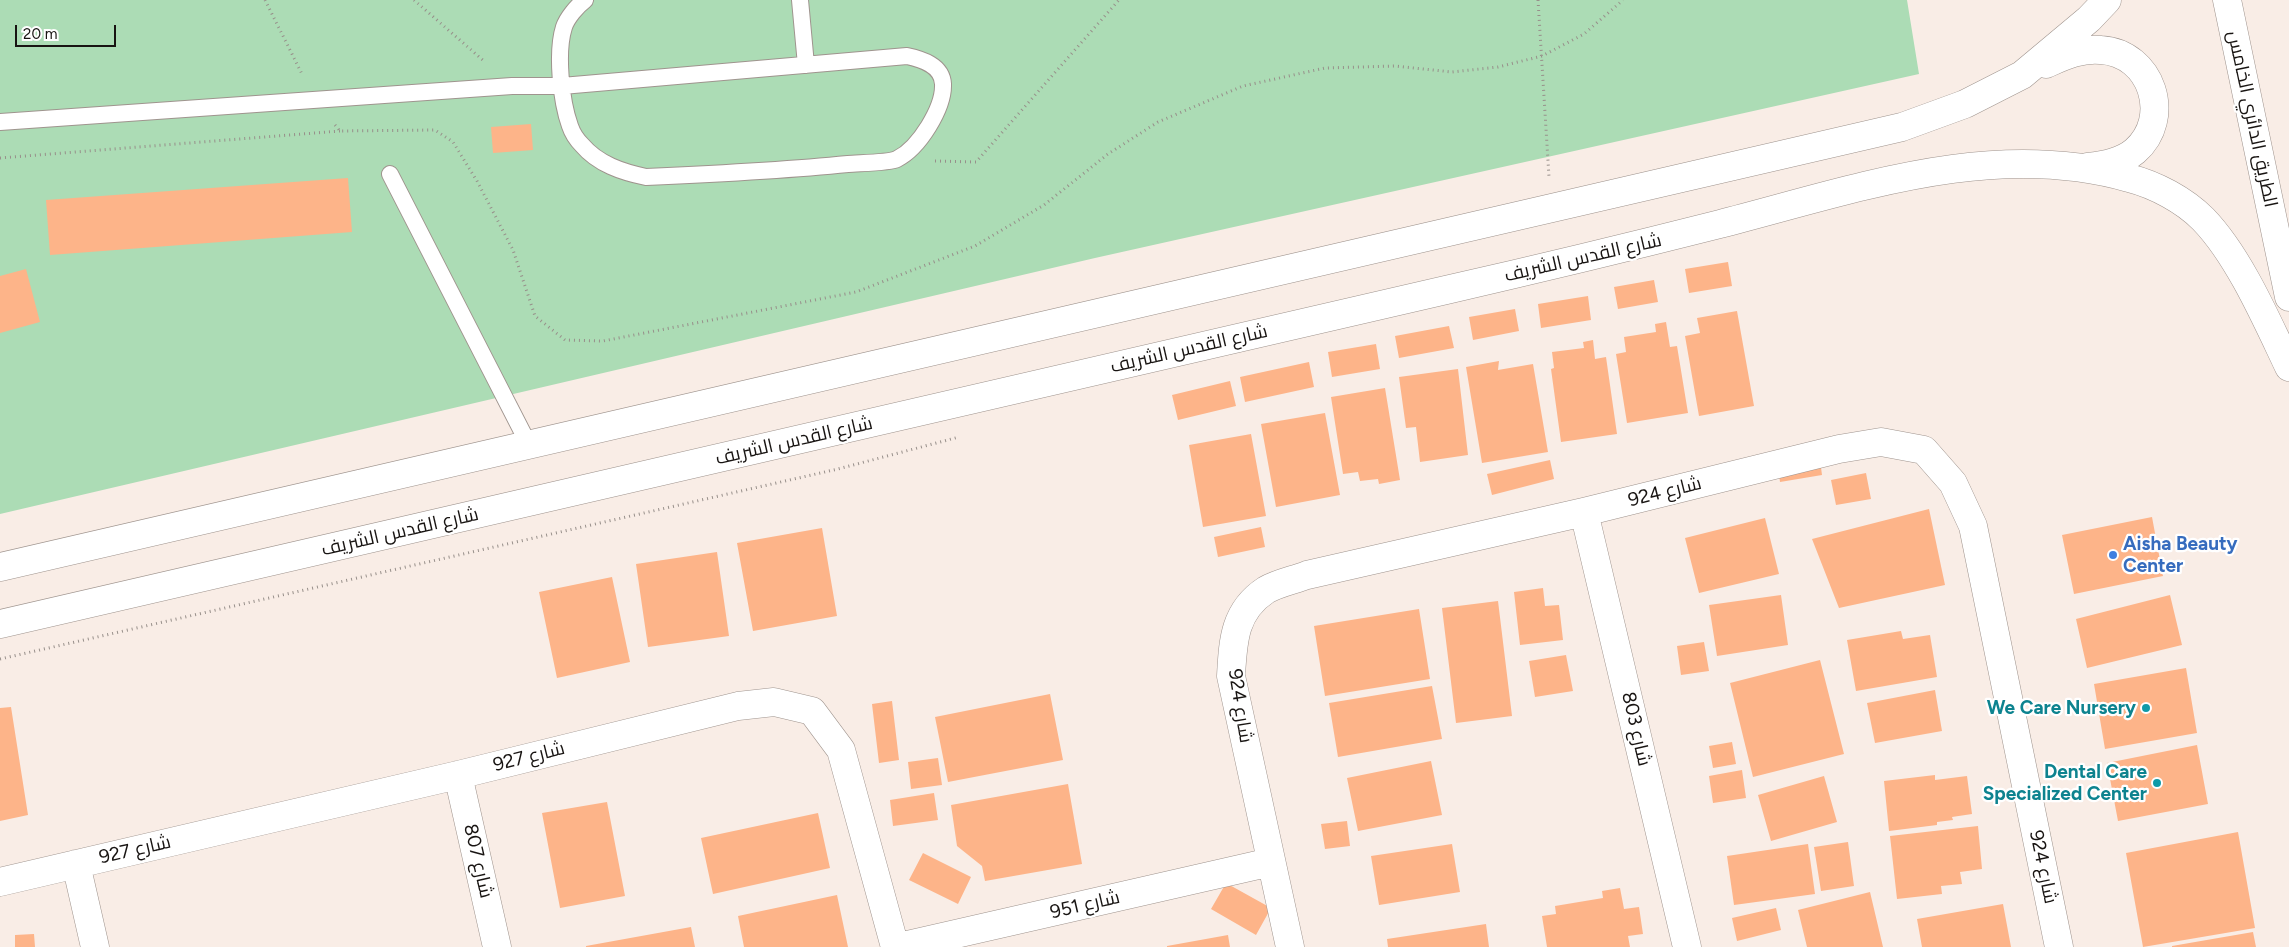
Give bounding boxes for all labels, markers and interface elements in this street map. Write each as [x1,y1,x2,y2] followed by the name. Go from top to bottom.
[18,15,119,47] scale bar
[23,25,57,43] text: 20 m
[2222,29,2282,209] street label: الطريق الدائري الخامس
[1502,229,1664,287] street label: شارع القدس الشريف
[1108,320,1270,378] street label: شارع القدس الشريف
[713,412,875,470] street label: شارع القدس الشريف
[1626,472,1704,512] street label: شارع 924
[319,503,481,561] street label: شارع القدس الشريف
[2123,533,2238,577] place label: Aisha Beauty Center
[2107,549,2119,561] marker: Aisha Beauty Center
[1223,667,1257,745] street label: شارع 924
[1616,690,1656,768] street label: شارع 803
[1987,697,2136,719] place label: We Care Nursery
[2140,702,2152,714] marker: We Care Nursery
[491,737,567,777] street label: شارع 927
[1983,761,2147,805] place label: Dental Care Specialized Center
[2151,777,2163,789] marker: Dental Care Specialized Center
[458,822,498,900] street label: شارع 807
[2024,828,2062,906] street label: شارع 924
[97,831,173,869] street label: شارع 927
[1048,886,1122,924] street label: شارع 951

